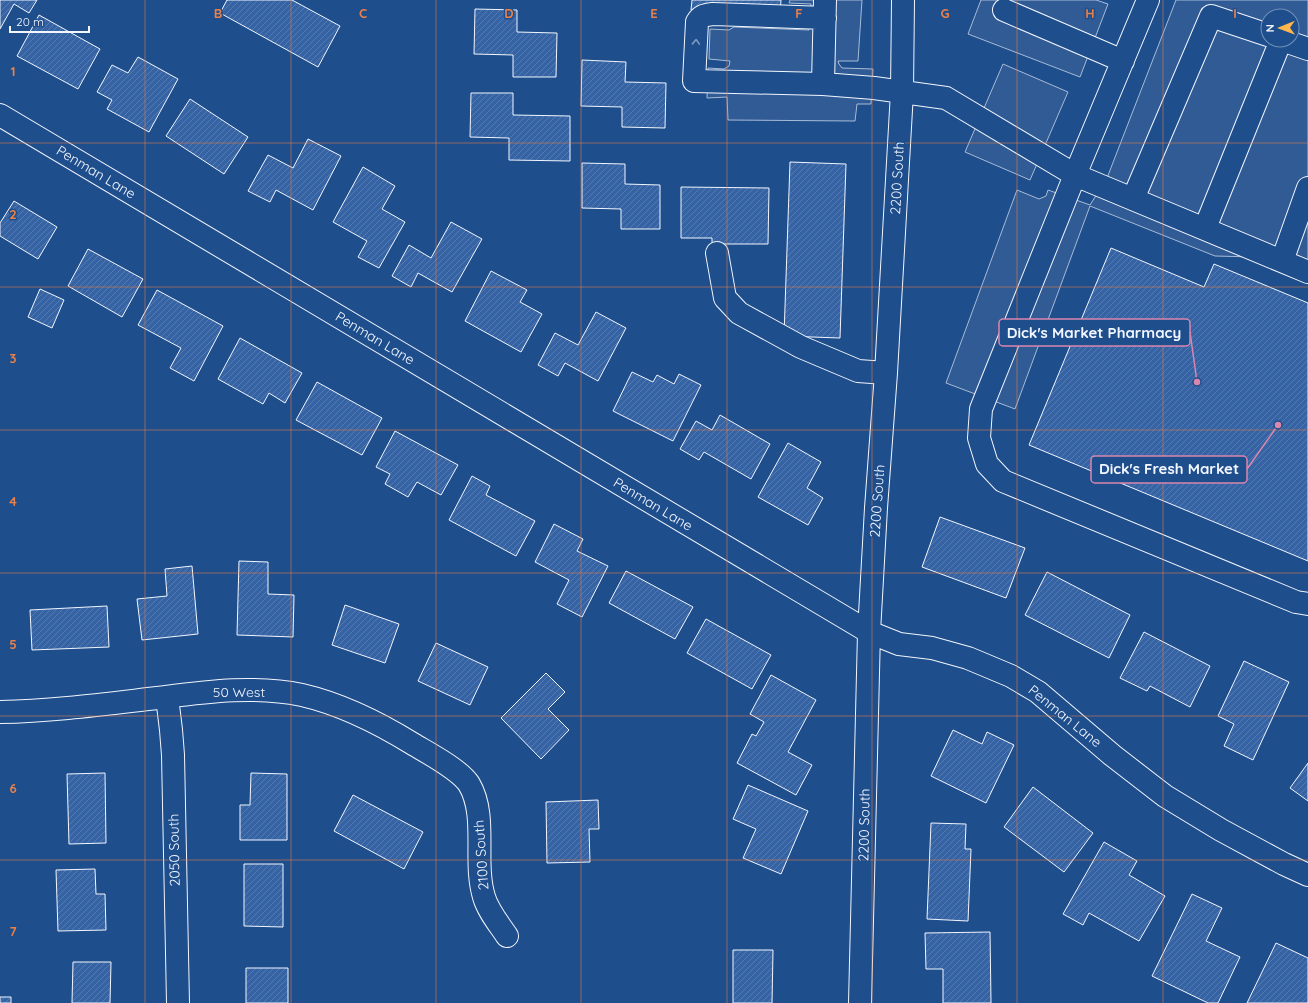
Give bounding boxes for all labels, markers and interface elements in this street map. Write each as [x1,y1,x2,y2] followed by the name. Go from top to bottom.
[214,5,222,21] text: B
[359,5,367,21] text: C
[504,5,514,21] text: D
[650,5,658,21] text: E
[795,5,803,21] text: F
[940,5,950,21] text: G
[1085,5,1095,21] text: H
[1233,5,1237,21] text: I
[10,8,89,34] scale bar
[1260,8,1300,48] north arrow
[16,14,44,29] text: 20 m
[1263,24,1277,32] text: N
[691,39,700,45] one-way arrow
[10,63,16,79] text: 1
[53,141,139,203] street label: Penman Lane
[886,141,908,215] street label: 2200 South
[9,206,17,222] text: 2
[332,307,418,369] street label: Penman Lane
[999,319,1190,346] callout: Dick's Market Pharmacy
[1007,323,1181,342] text: Dick's Market Pharmacy
[10,350,17,366] text: 3
[1091,456,1247,483] callout: Dick's Fresh Market
[1099,459,1239,478] text: Dick's Fresh Market
[865,464,889,538] street label: 2200 South
[610,473,696,535] street label: Penman Lane
[9,493,17,509] text: 4
[9,636,17,652] text: 5
[1025,681,1105,751] street label: Penman Lane
[213,683,265,701] street label: 50 West
[9,780,17,796] text: 6
[854,788,874,862] street label: 2200 South
[164,813,184,887] street label: 2050 South
[470,819,492,891] street label: 2100 South
[9,923,17,939] text: 7

